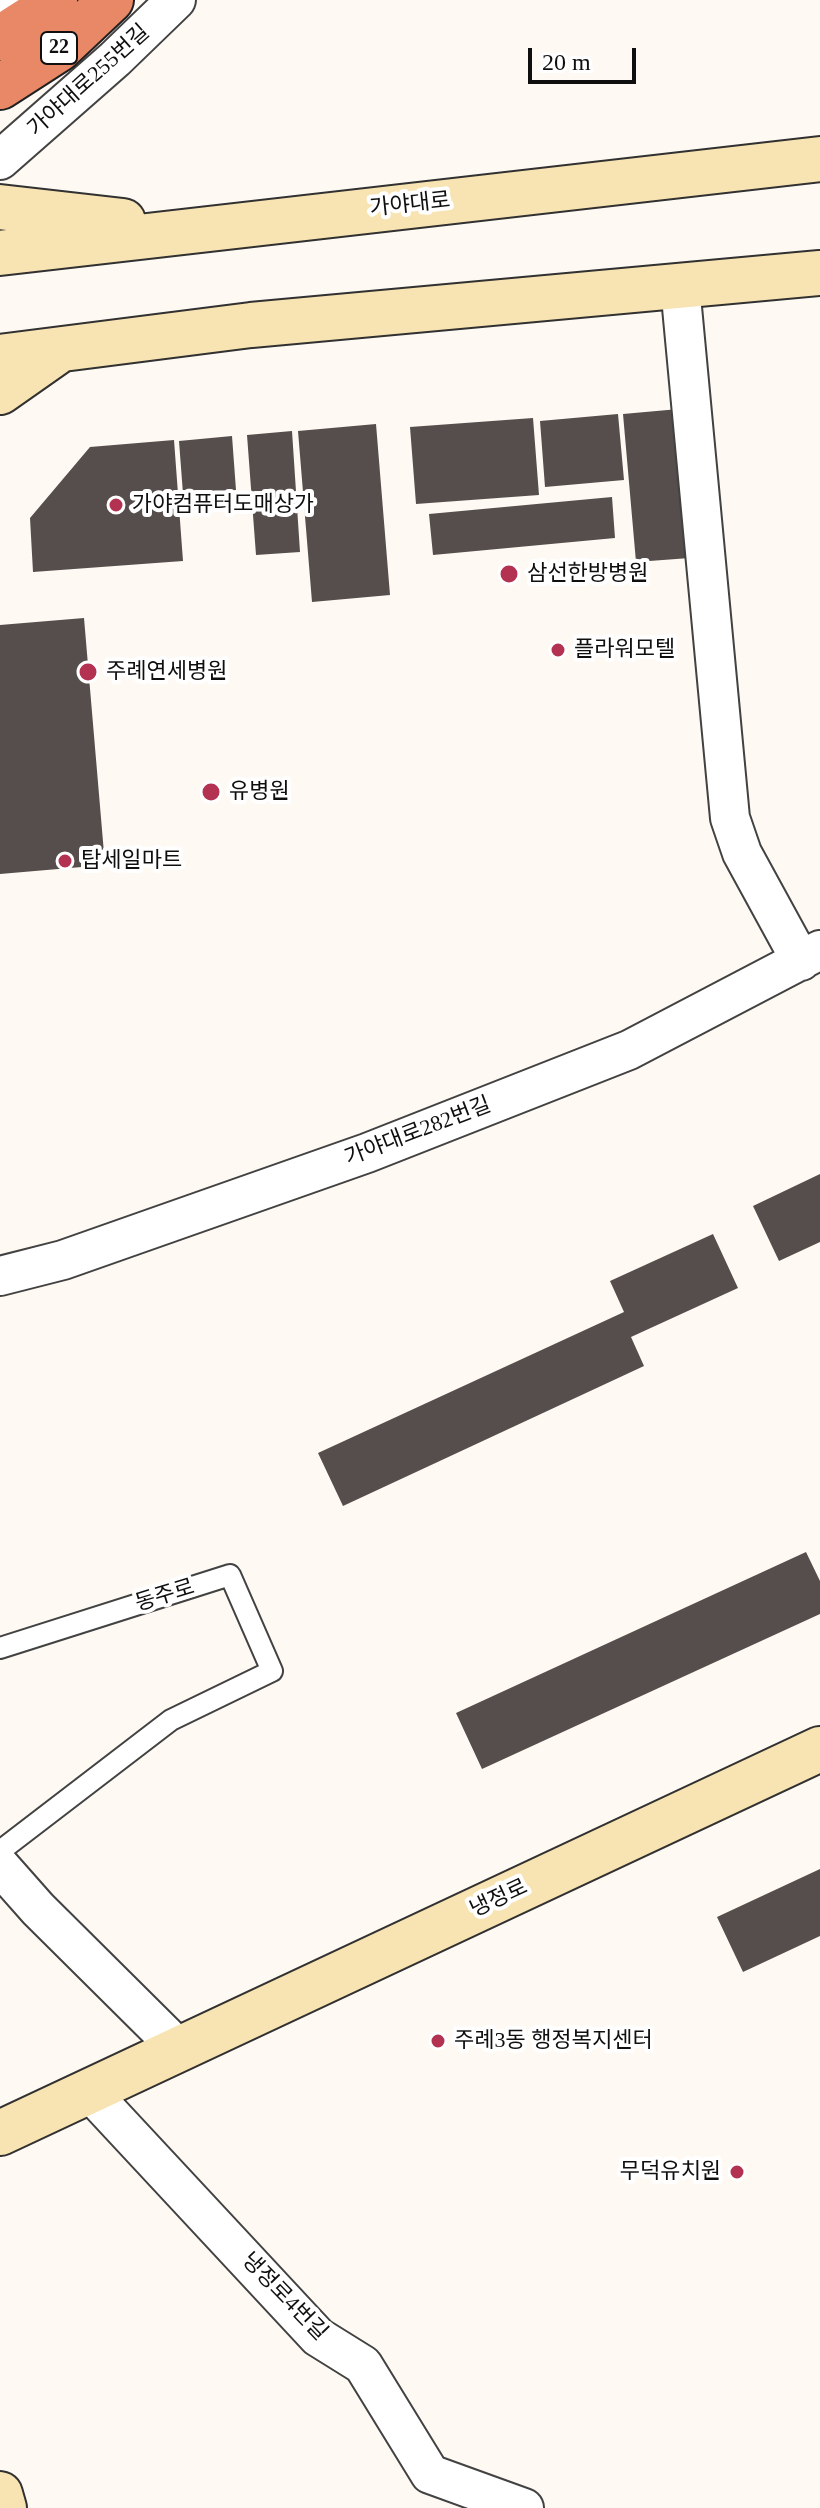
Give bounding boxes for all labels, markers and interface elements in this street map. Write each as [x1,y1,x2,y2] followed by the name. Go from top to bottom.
[23,20,155,142] street label: 가야대로255번길
[41,32,77,64] road number: 22
[532,32,640,82] scale bar
[542,49,591,75] text: 20 m
[368,188,452,222] street label: 가야대로
[132,492,314,518] place label: 가야컴퓨터도매상가
[107,496,125,514] marker: 가야컴퓨터도매상가
[527,561,648,587] place label: 삼선한방병원
[498,563,520,585] marker: 삼선한방병원
[574,637,675,663] place label: 플라워모텔
[549,641,567,659] marker: 플라워모텔
[106,659,227,685] place label: 주례연세병원
[77,661,99,683] marker: 주례연세병원
[229,779,290,805] place label: 유병원
[200,781,222,803] marker: 유병원
[81,848,182,874] place label: 탑세일마트
[56,852,74,870] marker: 탑세일마트
[341,1092,495,1172] street label: 가야대로282번길
[132,1575,198,1617] street label: 동주로
[466,1874,532,1924] street label: 냉정로
[454,2028,653,2054] place label: 주례3동 행정복지센터
[429,2032,447,2050] marker: 주례3동 행정복지센터
[620,2159,721,2185] place label: 무덕유치원
[728,2163,746,2181] marker: 무덕유치원
[236,2247,332,2347] street label: 냉정로4번길

